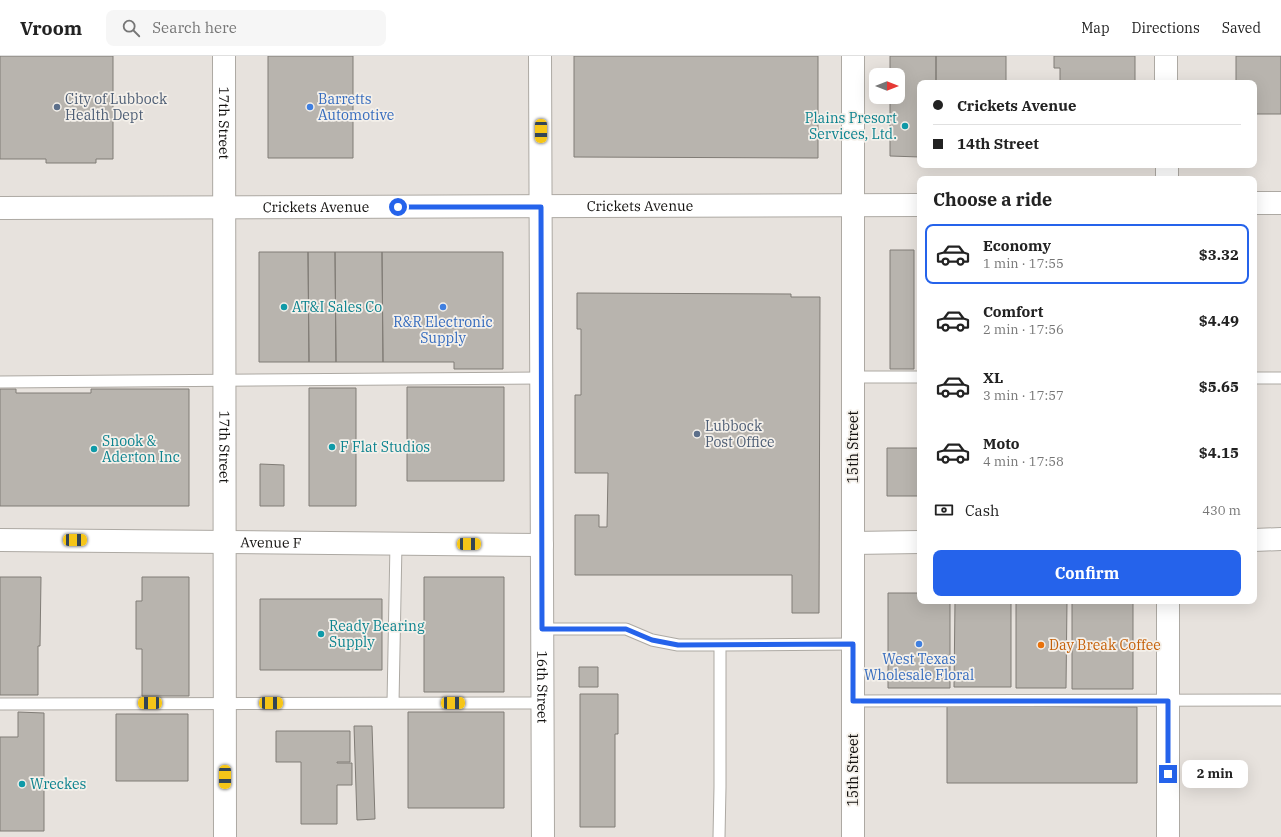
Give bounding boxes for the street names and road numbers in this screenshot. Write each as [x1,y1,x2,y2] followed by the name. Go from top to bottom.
[215,86,233,160] street label: 17th Street
[587,197,693,215] street label: Crickets Avenue
[263,198,369,216] street label: Crickets Avenue
[215,410,234,484] street label: 17th Street
[844,410,862,484] street label: 15th Street
[240,533,302,552] street label: Avenue F
[533,650,552,724] street label: 16th Street
[844,733,862,807] street label: 15th Street

